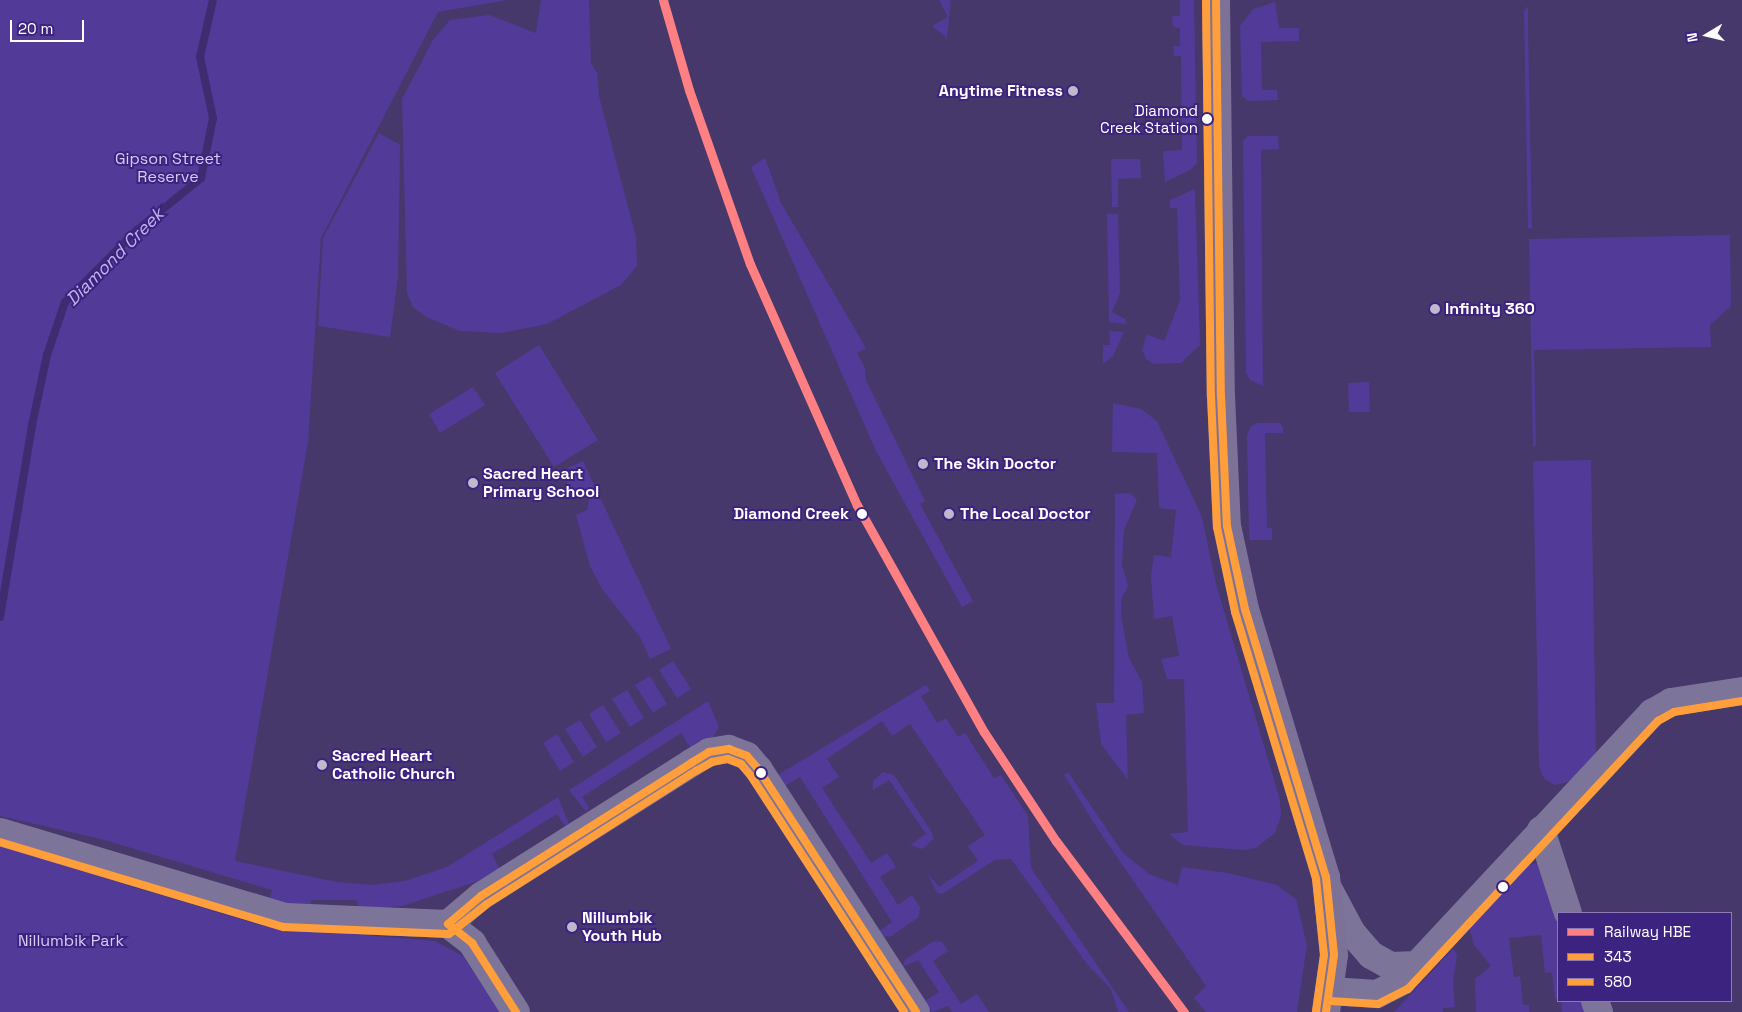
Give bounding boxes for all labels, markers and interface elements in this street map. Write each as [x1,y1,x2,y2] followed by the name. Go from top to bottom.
[12,10,86,42] scale bar
[1682,10,1732,60] north arrow
[18,19,53,38] text: 20 m
[1683,31,1702,43] text: N
[939,81,1063,101] place label: Anytime Fitness
[1067,85,1079,97] marker: Anytime Fitness
[1100,101,1198,136] place label: Diamond Creek Station
[1202,114,1212,124] marker: Diamond Creek Station
[115,149,221,187] park label: Gipson Street Reserve
[62,204,168,310] water label: Diamond Creek
[1445,299,1535,319] place label: Infinity 360
[1429,303,1441,315] marker: Infinity 360
[934,454,1056,474] place label: The Skin Doctor
[916,457,930,471] marker: The Skin Doctor
[483,464,599,502] place label: Sacred Heart Primary School
[467,477,479,489] marker: Sacred Heart Primary School
[733,504,849,524] place label: Diamond Creek
[960,504,1091,524] place label: The Local Doctor
[853,505,871,523] marker: Diamond Creek
[942,507,956,521] marker: The Local Doctor
[332,746,455,784] place label: Sacred Heart Catholic Church
[316,759,328,771] marker: Sacred Heart Catholic Church
[756,768,766,778] unlabelled marker
[1498,882,1508,892] unlabelled marker
[582,908,662,946] place label: Nillumbik Youth Hub
[1557,912,1732,1002] legend
[566,921,578,933] marker: Nillumbik Youth Hub
[1604,922,1691,941] text: Railway HBE
[18,931,124,951] park label: Nillumbik Park
[1604,947,1632,966] text: 343
[1604,972,1632,991] text: 580

